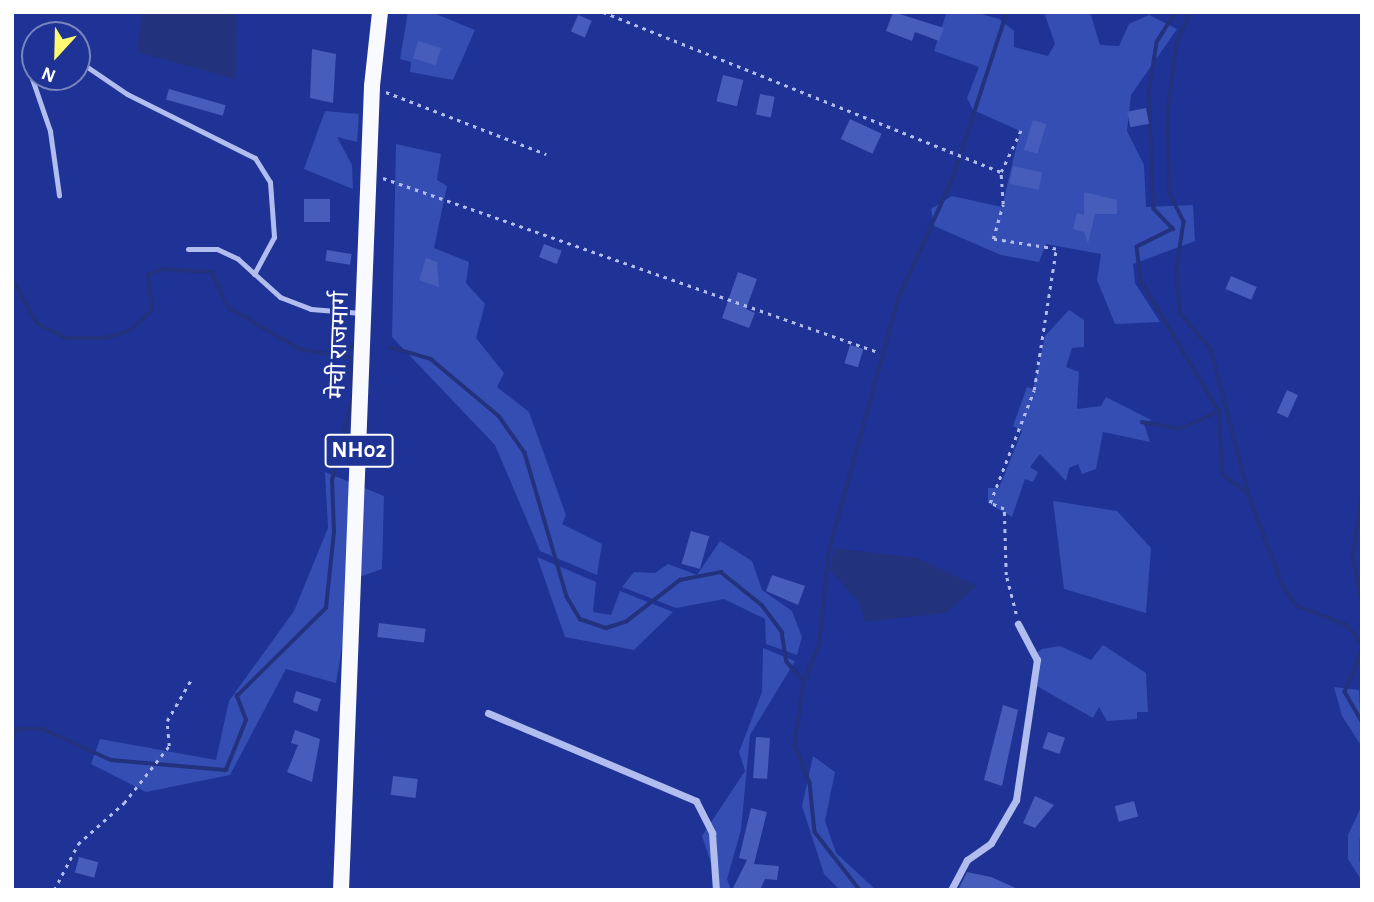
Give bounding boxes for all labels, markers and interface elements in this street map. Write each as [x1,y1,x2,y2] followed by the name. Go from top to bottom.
[21,21,91,91] north arrow
[39,63,58,85] text: N
[324,291,356,399] street label: मेची राजमार्ग
[324,432,394,471] road number: NH02

